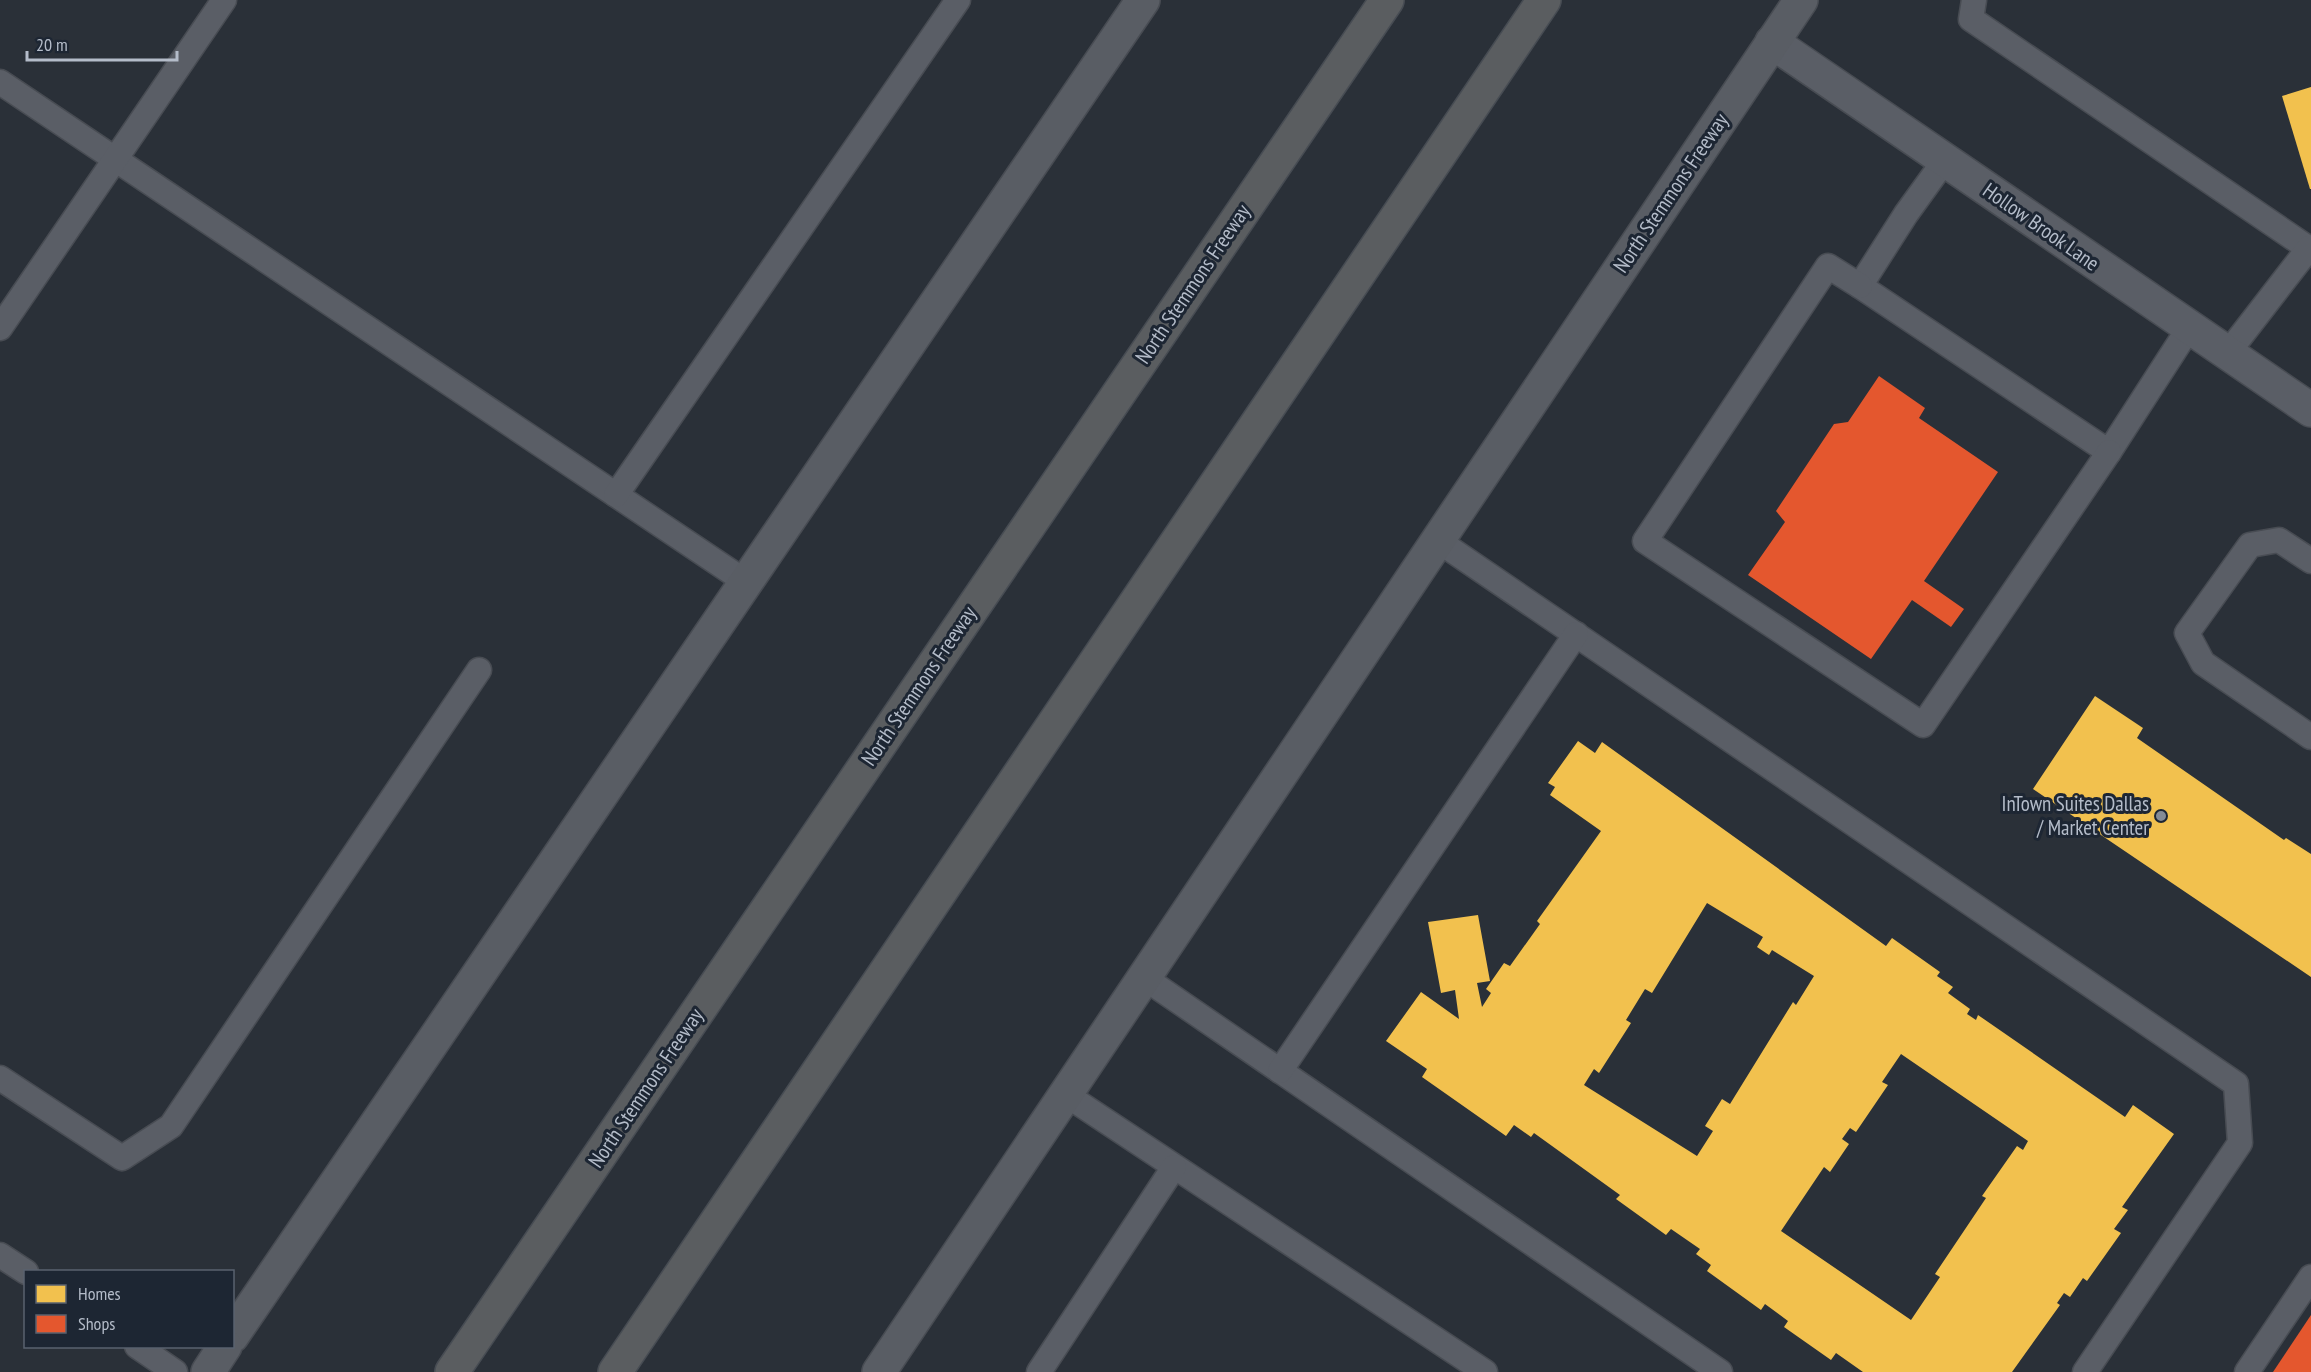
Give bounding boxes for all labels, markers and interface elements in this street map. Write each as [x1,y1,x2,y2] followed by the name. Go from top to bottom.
[27,24,177,62] scale bar
[36,33,68,56] text: 20 m
[1607,108,1734,278] street label: North Stemmons Freeway
[1978,177,2105,277] street label: Hollow Brook Lane
[1129,199,1256,369] street label: North Stemmons Freeway
[855,601,982,771] street label: North Stemmons Freeway
[2002,790,2149,841] place label: InTown Suites Dallas / Market Center
[2154,809,2168,823] marker: InTown Suites Dallas / Market Center
[582,1003,709,1173] street label: North Stemmons Freeway
[24,1270,234,1348] legend
[78,1282,121,1305] text: Homes
[78,1312,115,1335] text: Shops

